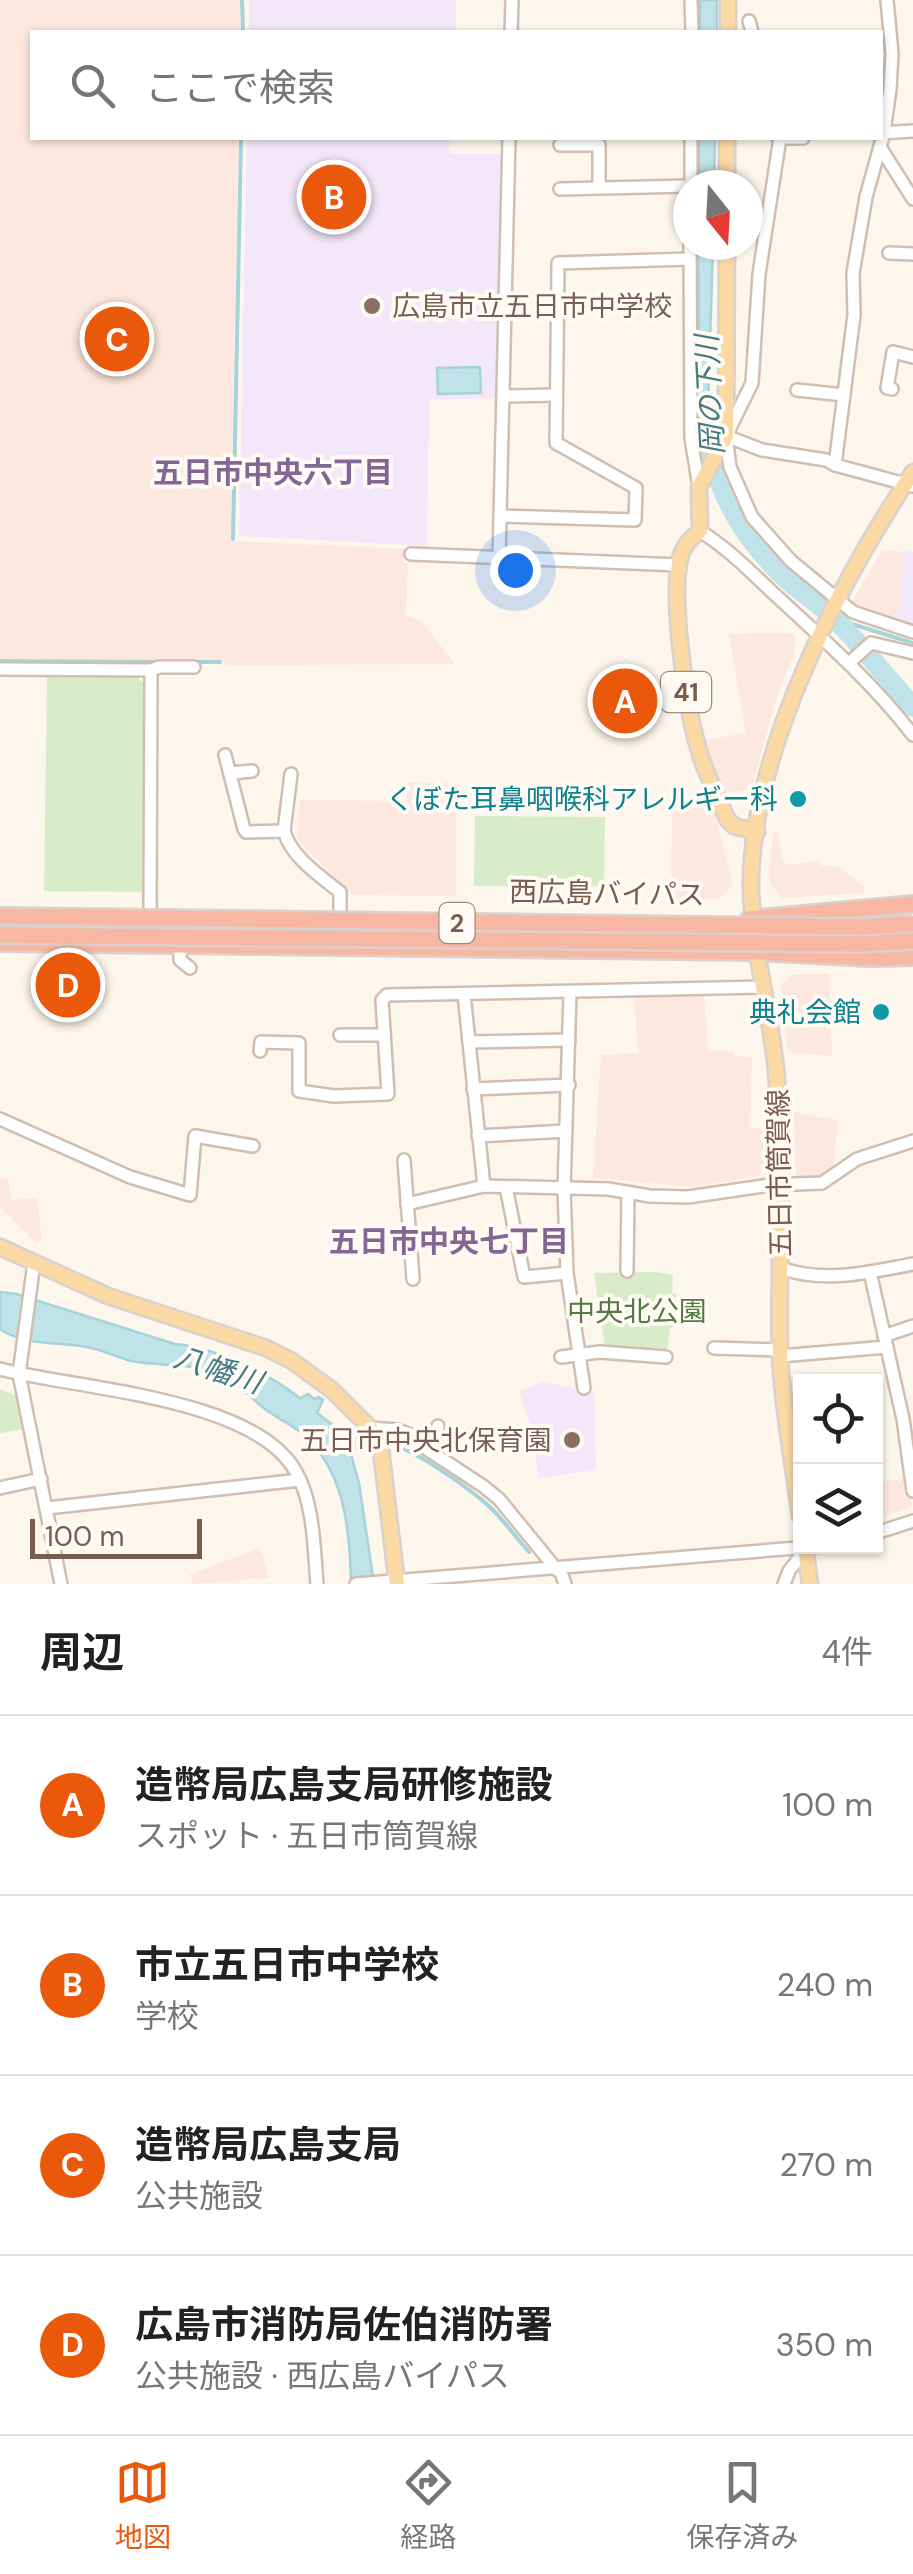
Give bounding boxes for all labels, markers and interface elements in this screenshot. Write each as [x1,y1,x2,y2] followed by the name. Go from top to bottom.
[30,30,883,140] search box
[65,58,120,113] icon: search
[145,63,335,113] text: ここで検索
[302,160,366,234] pin: B
[673,170,763,260] north arrow
[392,288,672,325] place label: 広島市立五日市中学校
[361,295,383,317] marker: 広島市立五日市中学校
[84,302,150,376] pin: C
[687,331,732,456] water label: 岡の下川
[153,453,393,492] district label: 五日市中央六丁目
[490,545,541,596] your location
[592,664,658,738] pin: A
[661,672,711,712] road number: 41
[386,781,778,818] place label: くぼた耳鼻咽喉科アレルギー科
[787,788,809,810] marker: くぼた耳鼻咽喉科アレルギー科
[509,873,705,914] street label: 西広島バイパス
[440,903,474,943] road number: 2
[36,948,100,1022] pin: D
[749,994,861,1031] place label: 典礼会館
[870,1001,892,1023] marker: 典礼会館
[760,1089,799,1257] street label: 五日市筒賀線
[329,1222,569,1261] district label: 五日市中央七丁目
[567,1293,707,1330] park label: 中央北公園
[169,1337,270,1403] water label: 八幡川
[793,1374,883,1554] map controls
[793,1374,883,1464] button: locate
[300,1422,552,1459] place label: 五日市中央北保育園
[561,1429,583,1451] marker: 五日市中央北保育園
[793,1464,883,1554] button: layers
[30,1514,202,1558] scale bar
[45,1518,124,1555] text: 100 m
[40,1625,124,1680] text: 周辺
[822,1631,873,1673] text: 4件
[135,1760,553,1810] text: 造幣局広島支局研修施設
[61,1784,84,1826] text: A
[782,1784,873,1826] text: 100 m
[135,1815,478,1857] text: スポット · 五日市筒賀線
[135,1940,439,1990] text: 市立五日市中学校
[62,1964,83,2006] text: B
[777,1964,873,2006] text: 240 m
[135,1995,199,2037] text: 学校
[135,2120,401,2170] text: 造幣局広島支局
[61,2144,84,2186] text: C
[780,2144,873,2186] text: 270 m
[135,2175,263,2217] text: 公共施設
[135,2300,553,2350] text: 広島市消防局佐伯消防署
[61,2324,84,2366] text: D
[776,2324,873,2366] text: 350 m
[135,2355,510,2397] text: 公共施設 · 西広島バイパス
[115,2455,171,2556] tab: 地図
[400,2455,456,2556] tab: 経路
[686,2455,798,2556] tab: 保存済み

